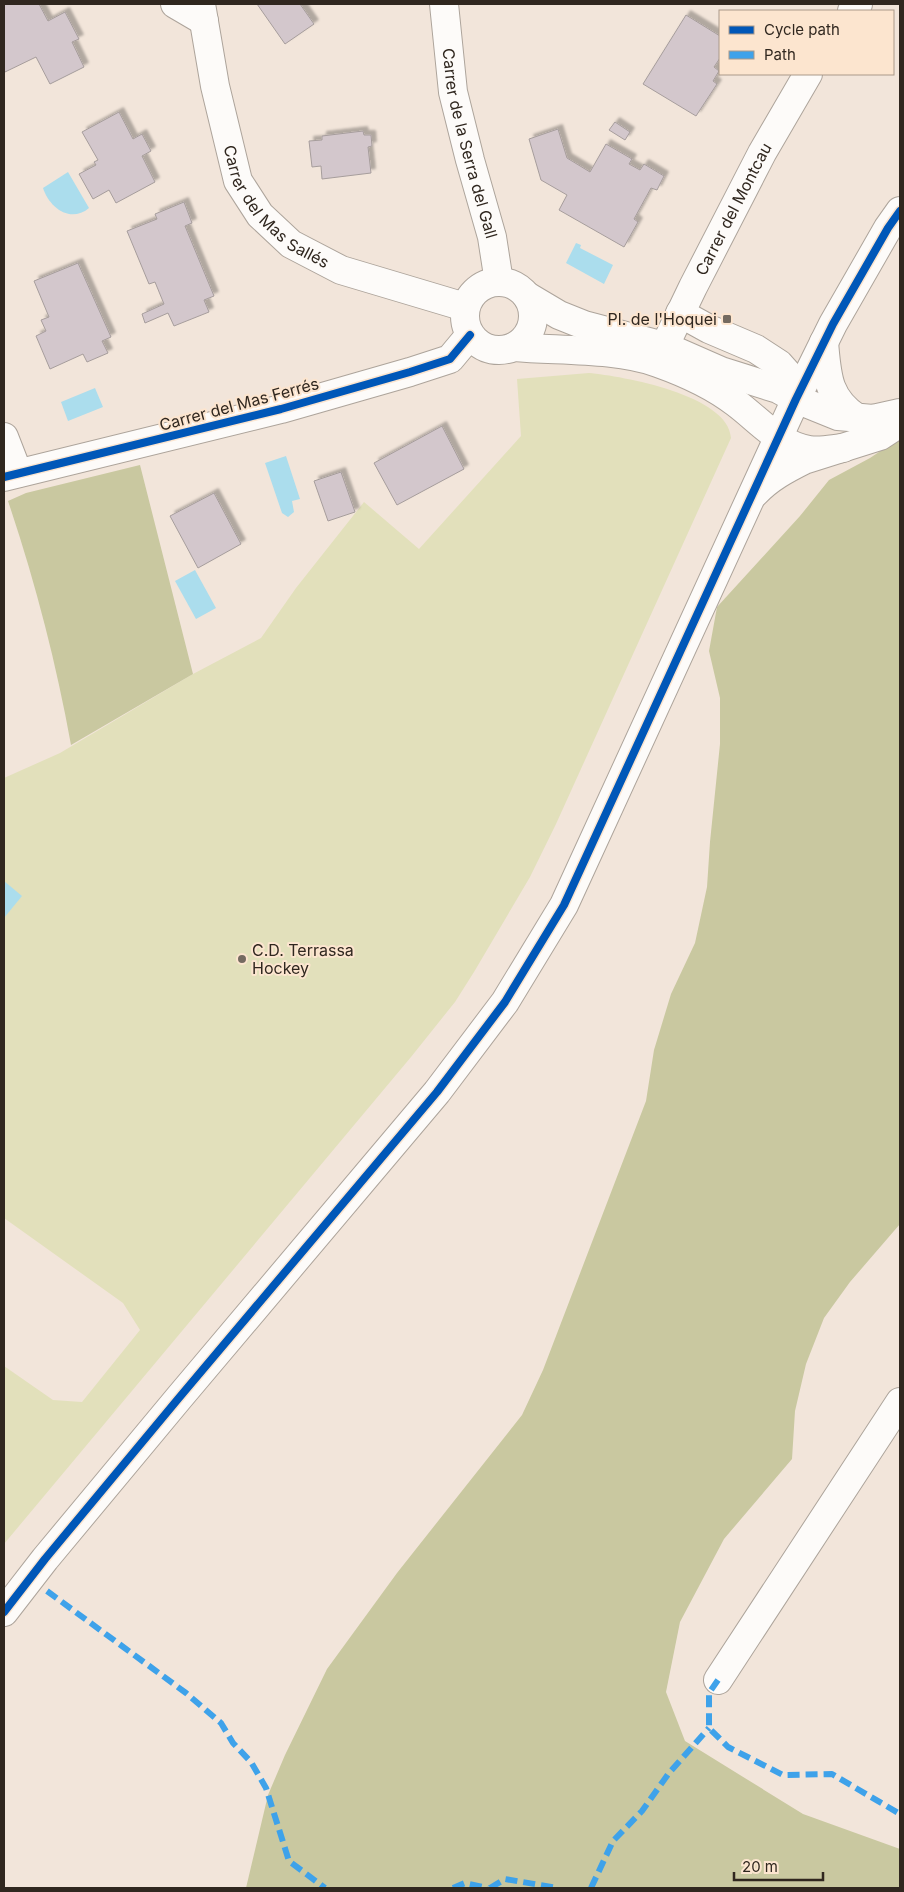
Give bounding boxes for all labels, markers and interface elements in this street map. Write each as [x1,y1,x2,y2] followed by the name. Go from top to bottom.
[719,10,894,75] legend
[764,20,840,39] text: Cycle path
[764,45,796,64] text: Path
[439,47,502,241] street label: Carrer de la Serra del Gall
[691,139,776,279] street label: Carrer del Montcau
[220,143,333,272] street label: Carrer del Mas Sallés
[608,309,717,329] place label: Pl. de l'Hoquei
[721,313,733,325] marker: Pl. de l'Hoquei
[157,373,321,435] street label: Carrer del Mas Ferrés
[252,940,354,978] place label: C.D. Terrassa Hockey
[236,953,248,965] marker: C.D. Terrassa Hockey
[734,1850,823,1882] scale bar
[742,1857,778,1876] text: 20 m

